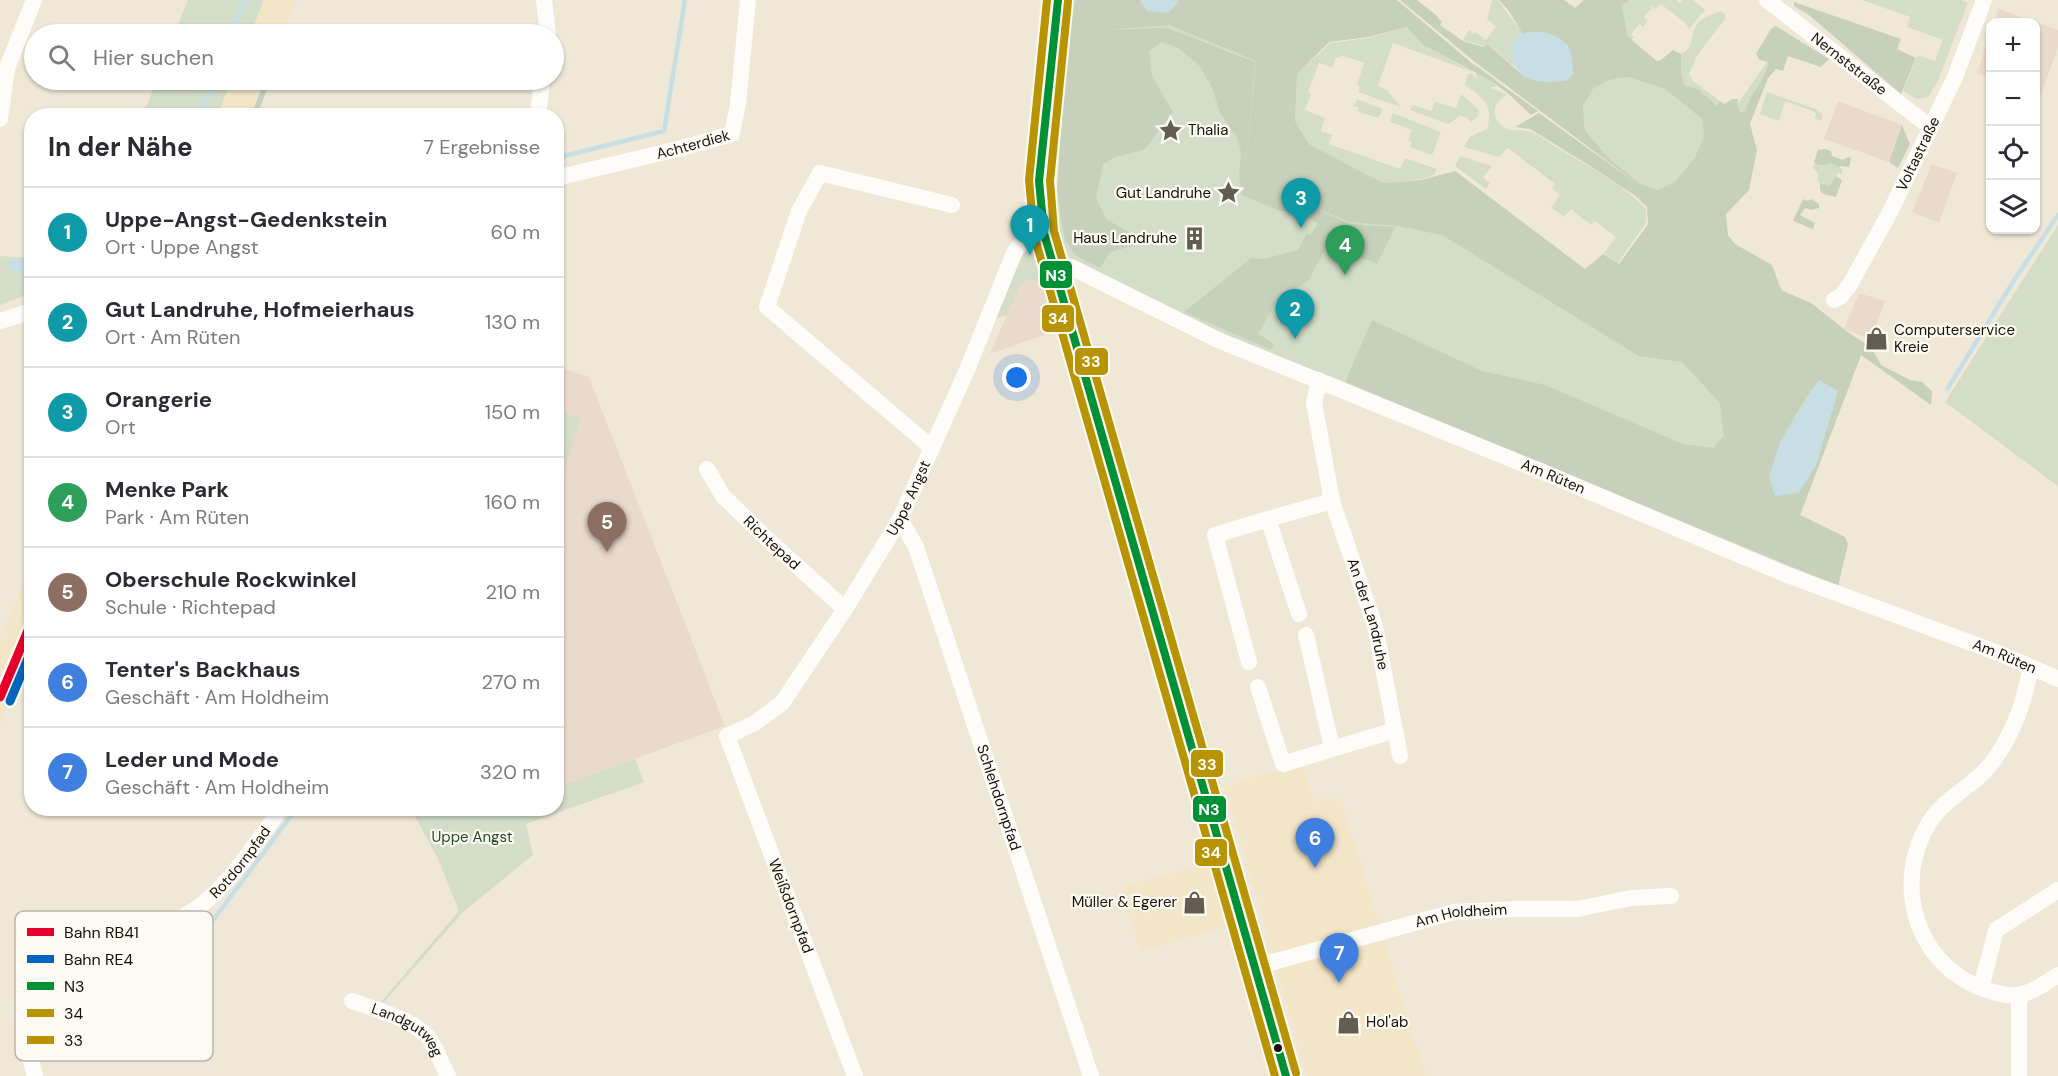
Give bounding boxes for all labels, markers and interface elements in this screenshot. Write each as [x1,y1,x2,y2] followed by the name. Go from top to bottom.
[1986,18,2040,234] map controls
[1986,18,2040,72] button: +
[24,24,564,90] search box
[1807,28,1891,100] street label: Nernststraße
[45,41,78,74] icon: search
[93,43,214,72] text: Hier suchen
[1986,72,2040,126] button: −
[1892,113,1944,194] street label: Voltastraße
[1157,117,1183,143] place icon: Thalia
[1188,120,1228,140] place label: Thalia
[654,125,732,164] street label: Achterdiek
[1986,126,2040,180] button: locate
[48,130,193,164] text: In der Nähe
[423,134,540,160] text: 7 Ergebnisse
[1282,178,1320,228] pin: 3
[1216,180,1242,206] place icon: Gut Landruhe
[1986,180,2040,234] button: layers
[1116,183,1211,203] place label: Gut Landruhe
[105,205,387,234] text: Uppe-Angst-Gedenkstein
[1010,206,1050,255] pin: 1
[64,219,71,245] text: 1
[491,219,540,245] text: 60 m
[1182,225,1208,251] building icon: Haus Landruhe
[1326,226,1364,275] pin: 4
[1073,228,1177,248] place label: Haus Landruhe
[105,234,259,260] text: Ort · Uppe Angst
[1039,260,1073,289] line badge: N3
[1045,265,1067,286] text: N3
[1276,290,1314,339] pin: 2
[105,295,415,324] text: Gut Landruhe, Hofmeierhaus
[1041,304,1075,333] line badge: 34
[1048,308,1068,329] text: 34
[62,309,73,335] text: 2
[485,309,540,335] text: 130 m
[1894,320,2015,357] place label: Computerservice Kreie
[105,324,240,350] text: Ort · Am Rüten
[1863,326,1889,352] shop icon: Computerservice Kreie
[1074,347,1109,376] line badge: 33
[1081,351,1101,372] text: 33
[1002,363,1031,392] your location
[105,385,212,414] text: Orangerie
[61,399,74,425] text: 3
[485,399,540,425] text: 150 m
[105,414,136,440] text: Ort
[1518,454,1588,499] street label: Am Rüten
[882,457,935,540] street label: Uppe Angst
[105,475,229,504] text: Menke Park
[61,489,74,515] text: 4
[484,489,540,515] text: 160 m
[588,502,626,552] pin: 5
[105,504,249,530] text: Park · Am Rüten
[739,511,805,574] street label: Richtepad
[1342,555,1393,671] street label: An der Landruhe
[105,565,357,594] text: Oberschule Rockwinkel
[61,579,74,605] text: 5
[485,579,540,605] text: 210 m
[105,594,276,620] text: Schule · Richtepad
[1970,634,2040,678] street label: Am Rüten
[105,655,300,684] text: Tenter's Backhaus
[61,669,74,695] text: 6
[482,669,540,695] text: 270 m
[105,684,329,710] text: Geschäft · Am Holdheim
[972,742,1026,853] street label: Schlehdornpfad
[105,745,279,774] text: Leder und Mode
[1190,749,1224,778] line badge: 33
[1197,754,1217,775] text: 33
[62,759,73,785] text: 7
[480,759,540,785] text: 320 m
[105,774,329,800] text: Geschäft · Am Holdheim
[1192,795,1227,823] line badge: N3
[1198,799,1220,820] text: N3
[1296,818,1334,868] pin: 6
[205,822,275,903] street label: Rotdornpfad
[431,827,513,847] park label: Uppe Angst
[1194,838,1228,867] line badge: 34
[1201,842,1221,863] text: 34
[764,856,818,956] street label: Weißdornpfad
[1182,889,1208,915] shop icon: Müller & Egerer
[1072,892,1177,912] place label: Müller & Egerer
[1413,900,1508,932] street label: Am Holdheim
[15,911,213,1061] legend
[64,922,139,943] text: Bahn RB41
[1320,934,1358,983] pin: 7
[64,949,134,970] text: Bahn RE4
[64,976,85,997] text: N3
[369,998,448,1060] street label: Landgutweg
[64,1003,83,1024] text: 34
[1335,1009,1361,1035] shop icon: Hol'ab
[1366,1012,1408,1032] place label: Hol'ab
[64,1030,83,1051] text: 33
[1272,1042,1284,1054] unlabelled marker

